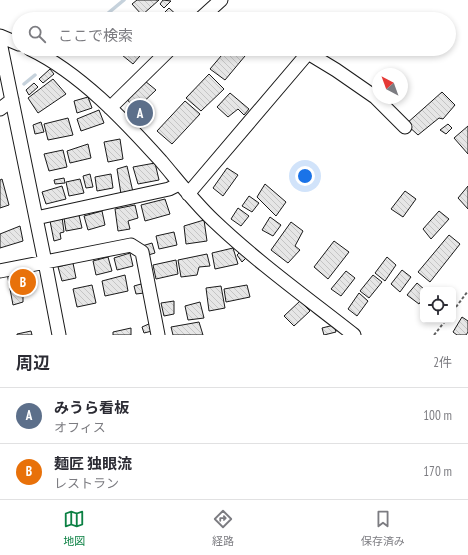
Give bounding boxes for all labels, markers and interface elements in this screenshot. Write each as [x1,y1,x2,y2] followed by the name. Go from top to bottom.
[12,12,456,56] search box
[26,23,48,45] icon: search
[58,26,133,45] text: ここで検索
[372,68,408,104] north arrow
[127,98,153,128] pin: A
[295,166,315,186] your location
[10,267,36,297] pin: B
[420,287,456,323] map controls
[420,287,456,323] button: locate
[16,352,50,374] text: 周辺
[433,354,452,371] text: 2件
[54,398,129,417] text: みうら看板
[26,407,32,424] text: A
[423,407,452,424] text: 100 m
[54,419,106,436] text: オフィス
[54,454,132,473] text: 麺匠 独眼流
[26,463,32,480] text: B
[423,463,452,480] text: 170 m
[54,475,119,492] text: レストラン
[63,508,85,548] tab: 地図
[212,508,234,548] tab: 経路
[361,508,405,548] tab: 保存済み

